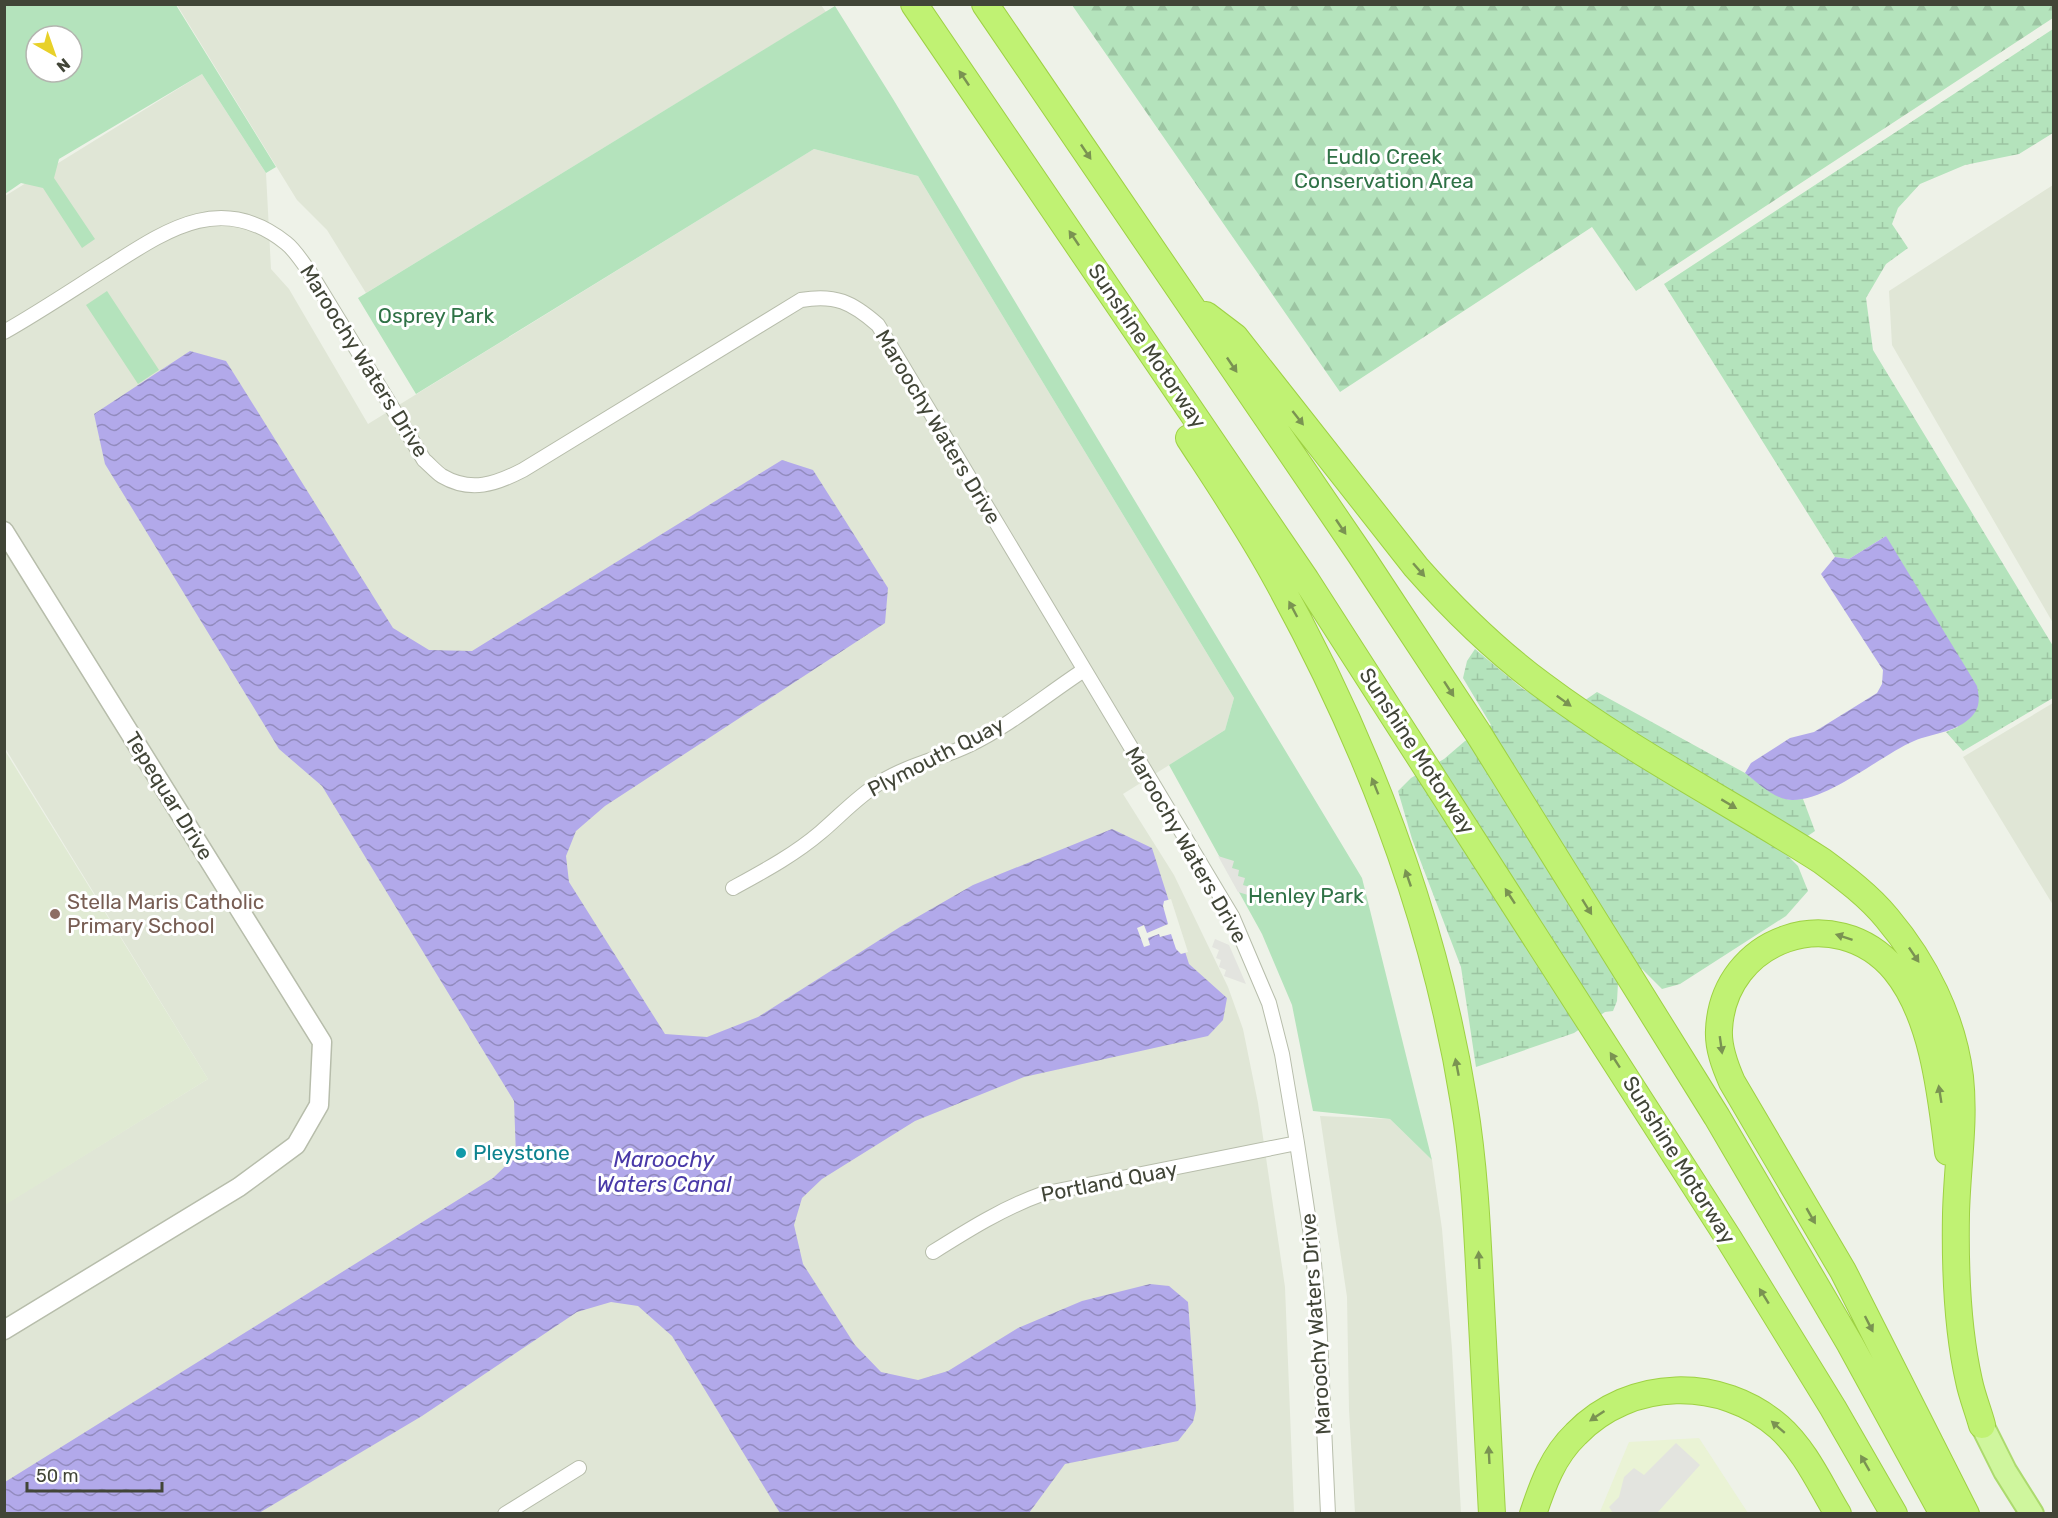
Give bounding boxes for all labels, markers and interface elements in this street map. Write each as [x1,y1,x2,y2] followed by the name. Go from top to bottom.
[24,24,84,84] north arrow
[53,54,74,76] text: N
[958,70,970,86] one-way arrow
[1080,143,1092,159] one-way arrow
[1294,144,1474,193] park label: Eudlo Creek Conservation Area
[1068,231,1080,247] one-way arrow
[1083,259,1212,433] street label: Sunshine Motorway
[295,260,434,462] street label: Maroochy Waters Drive
[378,303,494,328] park label: Osprey Park
[870,325,1006,528] street label: Maroochy Waters Drive
[1226,357,1237,374] one-way arrow
[1292,410,1304,425] one-way arrow
[1335,518,1347,534] one-way arrow
[1413,563,1426,578] one-way arrow
[1288,600,1298,617] one-way arrow
[1354,663,1481,839] street label: Sunshine Motorway
[1443,681,1454,697] one-way arrow
[1555,695,1571,707] one-way arrow
[863,711,1008,802] street label: Plymouth Quay
[120,727,219,864] street label: Tepequar Drive
[1120,742,1253,947] street label: Maroochy Waters Drive
[1369,777,1379,795] one-way arrow
[1721,799,1738,809] one-way arrow
[1403,869,1413,887] one-way arrow
[1248,883,1364,908] park label: Henley Park
[1505,888,1516,904] one-way arrow
[67,889,264,938] place label: Stella Maris Catholic Primary School
[1581,899,1592,915] one-way arrow
[48,907,62,921] marker: Stella Maris Catholic Primary School
[1835,931,1853,941] one-way arrow
[1908,947,1919,963] one-way arrow
[1716,1036,1725,1055] one-way arrow
[1610,1052,1621,1068] one-way arrow
[1452,1057,1461,1076] one-way arrow
[1618,1071,1741,1249] street label: Sunshine Motorway
[1935,1085,1944,1104] one-way arrow
[473,1140,570,1165] place label: Pleystone
[454,1146,468,1160] marker: Pleystone
[596,1146,732,1198] water label: Maroochy Waters Canal
[1039,1156,1180,1207] street label: Portland Quay
[1806,1208,1817,1224] one-way arrow
[1295,1212,1336,1436] street label: Maroochy Waters Drive
[1475,1251,1484,1270] one-way arrow
[1759,1288,1770,1304] one-way arrow
[1865,1315,1874,1332] one-way arrow
[1589,1411,1606,1422] one-way arrow
[1770,1420,1785,1434] one-way arrow
[1485,1446,1494,1465] one-way arrow
[1860,1454,1870,1471] one-way arrow
[27,1455,162,1493] scale bar
[36,1465,79,1487] text: 50 m

